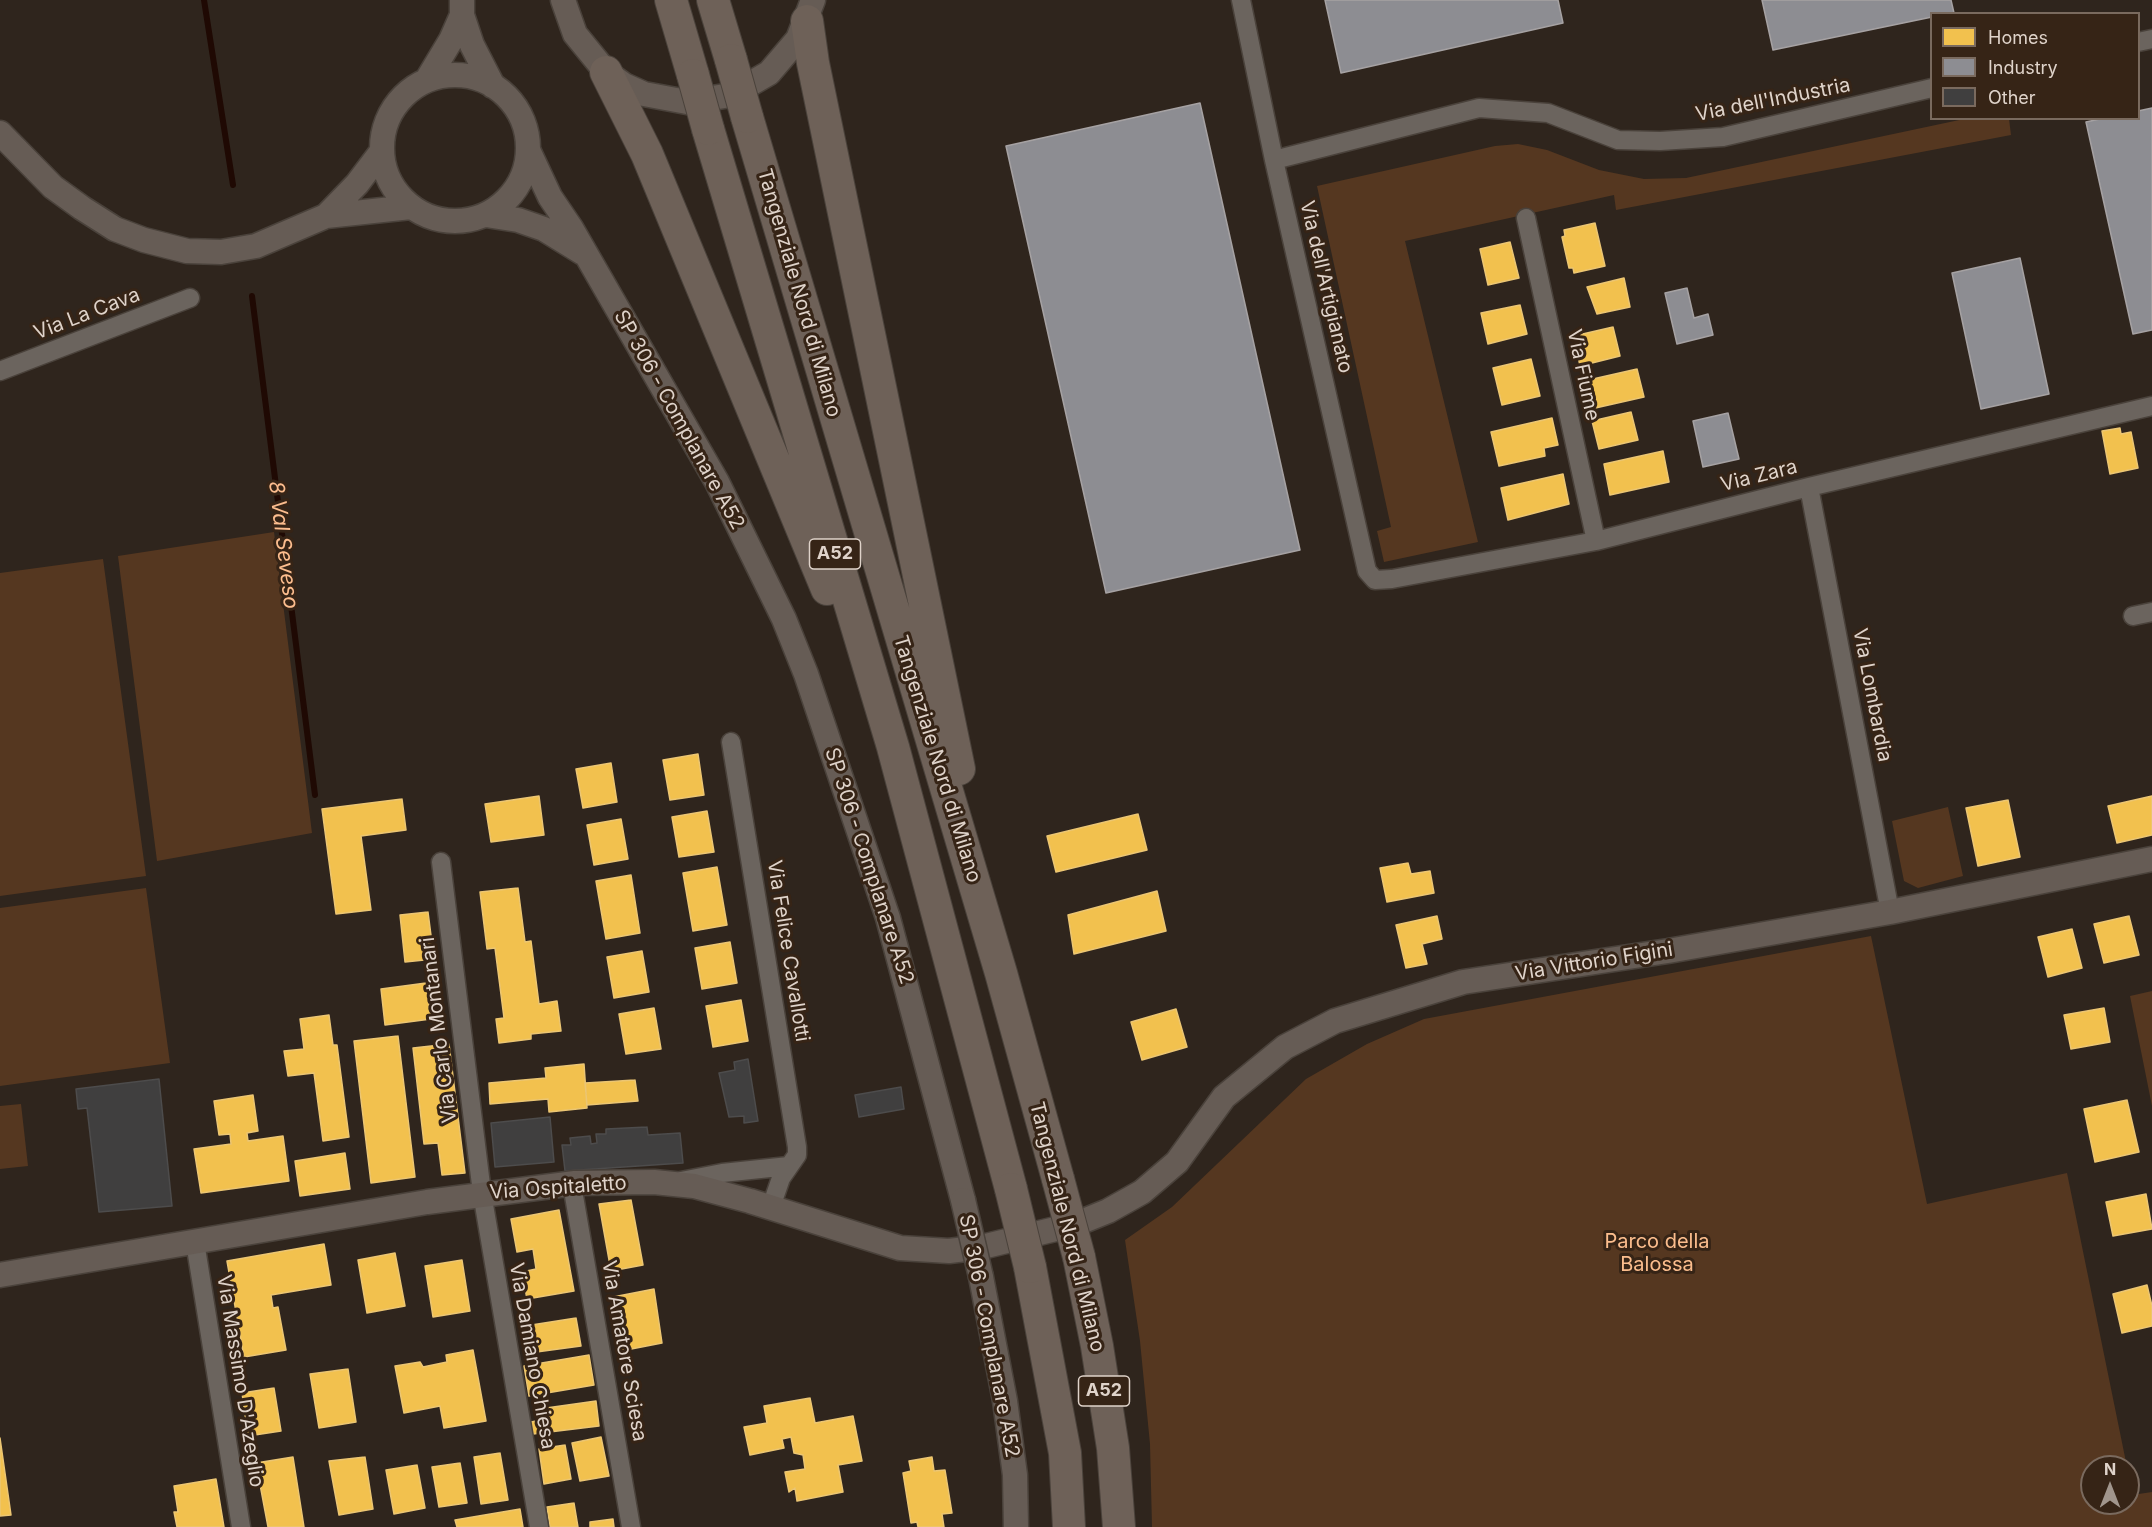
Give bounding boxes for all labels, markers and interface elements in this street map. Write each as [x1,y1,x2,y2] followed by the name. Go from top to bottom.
[1930,12,2140,120] legend
[1988,27,2048,48] text: Homes
[1988,57,2058,78] text: Industry
[1693,73,1853,127] street label: Via dell'Industria
[1988,87,2036,108] text: Other
[752,166,846,420] street label: Tangenziale Nord di Milano
[1294,198,1358,376] street label: Via dell'Artigianato
[31,283,143,345] street label: Via La Cava
[609,306,749,534] street label: SP 306 - Complanare A52
[1562,327,1604,423] street label: Via Fiume
[1718,455,1800,497] street label: Via Zara
[263,480,303,610] water label: 8 Val Seveso
[810,539,860,569] road number: A52
[1847,626,1897,764] street label: Via Lombardia
[888,633,986,885] street label: Tangenziale Nord di Milano
[819,745,919,987] street label: SP 306 - Complanare A52
[762,858,814,1044] street label: Via Felice Cavallotti
[416,936,462,1124] street label: Via Carlo Montanari
[1513,938,1675,986] street label: Via Vittorio Figini
[1024,1099,1110,1355] street label: Tangenziale Nord di Milano
[489,1171,627,1205] street label: Via Ospitaletto
[954,1212,1024,1460] street label: SP 306 - Complanare A52
[1604,1230,1710,1277] park label: Parco della Balossa
[596,1259,652,1443] street label: Via Amatore Sciesa
[504,1261,560,1451] street label: Via Damiano Chiesa
[211,1273,269,1489] street label: Via Massimo D'Azeglio
[1078,1376,1130,1406] road number: A52
[2080,1455,2140,1515] north arrow
[2104,1459,2116,1479] text: N

